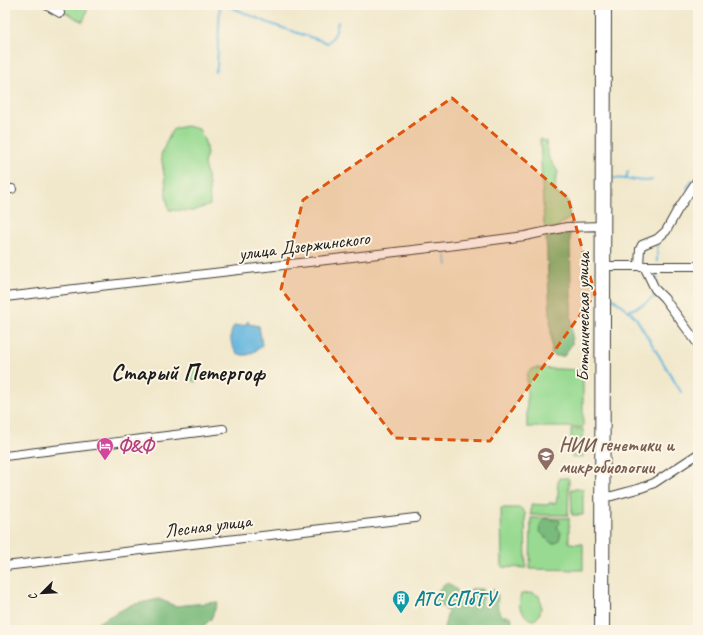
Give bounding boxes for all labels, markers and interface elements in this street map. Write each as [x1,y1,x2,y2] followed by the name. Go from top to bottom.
[236,226,372,266] street label: улица Дзержинского
[571,250,595,382] street label: Ботаническая улица
[111,358,267,387] district label: Старый Петергоф
[559,433,676,479] place label: НИИ генетики и микробиологии
[118,434,156,458] place label: Ф&Ф
[95,436,115,461] hotel icon: Ф&Ф
[536,446,556,471] school or university icon: НИИ генетики и микробиологии
[163,509,255,543] street label: Лесная улица
[22,573,62,613] north arrow
[414,587,499,611] place label: АТС СПбГУ
[391,589,411,614] building icon: АТС СПбГУ
[25,590,40,602] text: С

